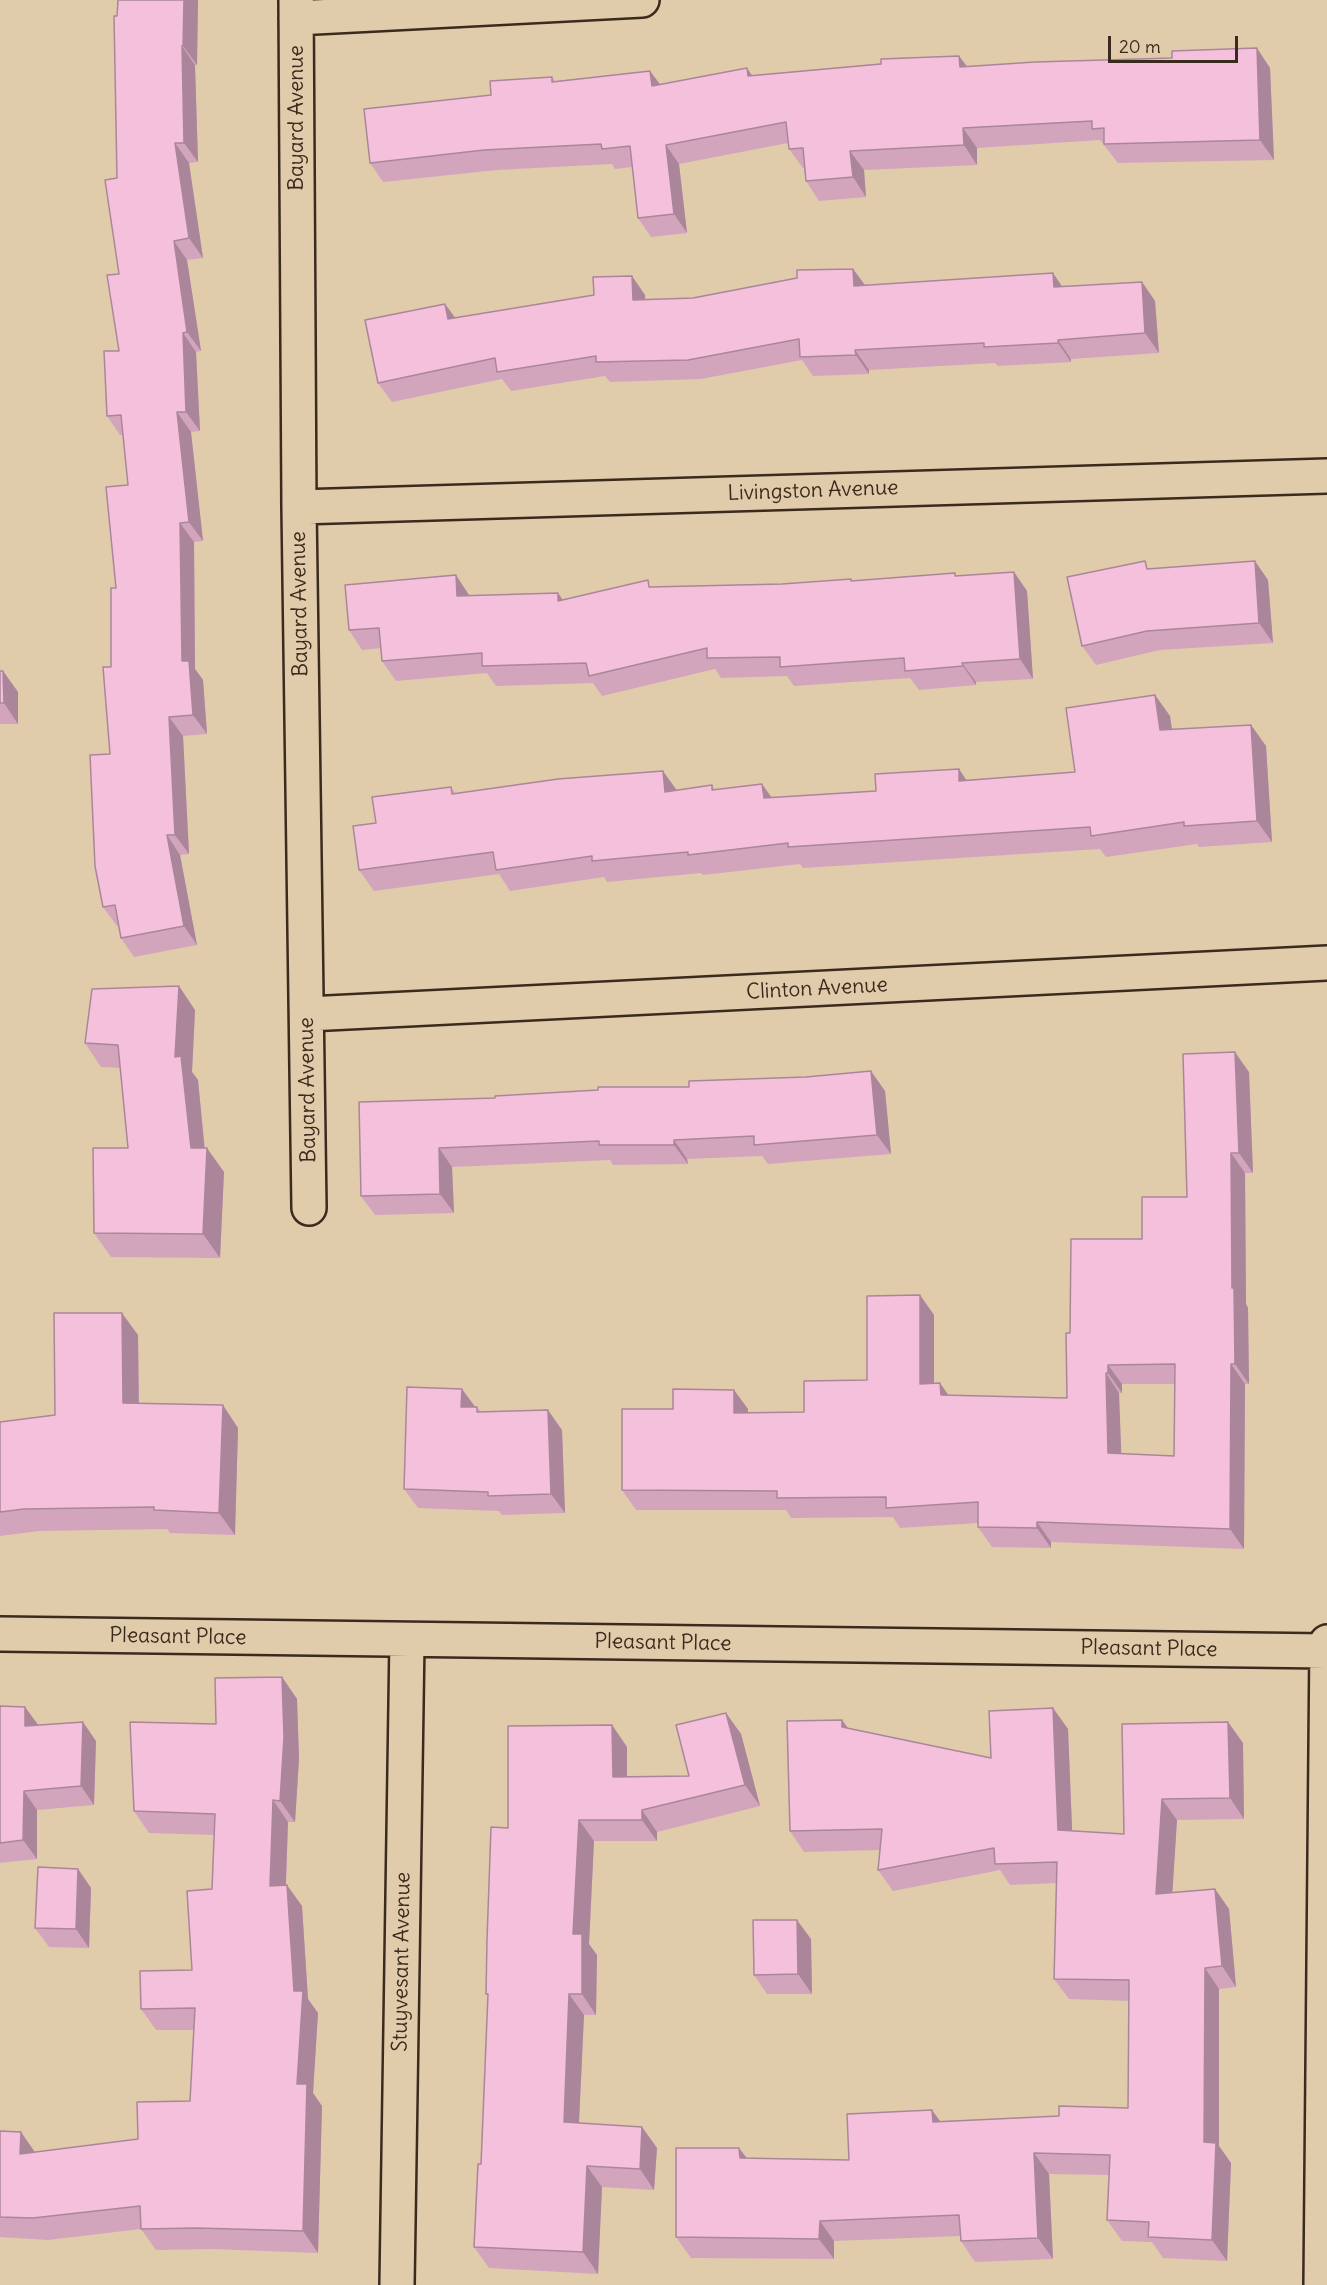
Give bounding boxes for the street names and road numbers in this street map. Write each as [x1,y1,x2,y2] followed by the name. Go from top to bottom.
[284,45,310,191] street label: Bayard Avenue
[727,475,899,507] street label: Livingston Avenue
[286,531,314,677] street label: Bayard Avenue
[746,973,888,1005] street label: Clinton Avenue
[294,1017,322,1163] street label: Bayard Avenue
[109,1623,247,1651] street label: Pleasant Place
[594,1629,732,1657] street label: Pleasant Place
[1080,1635,1218,1663] street label: Pleasant Place
[388,1872,416,2052] street label: Stuyvesant Avenue

